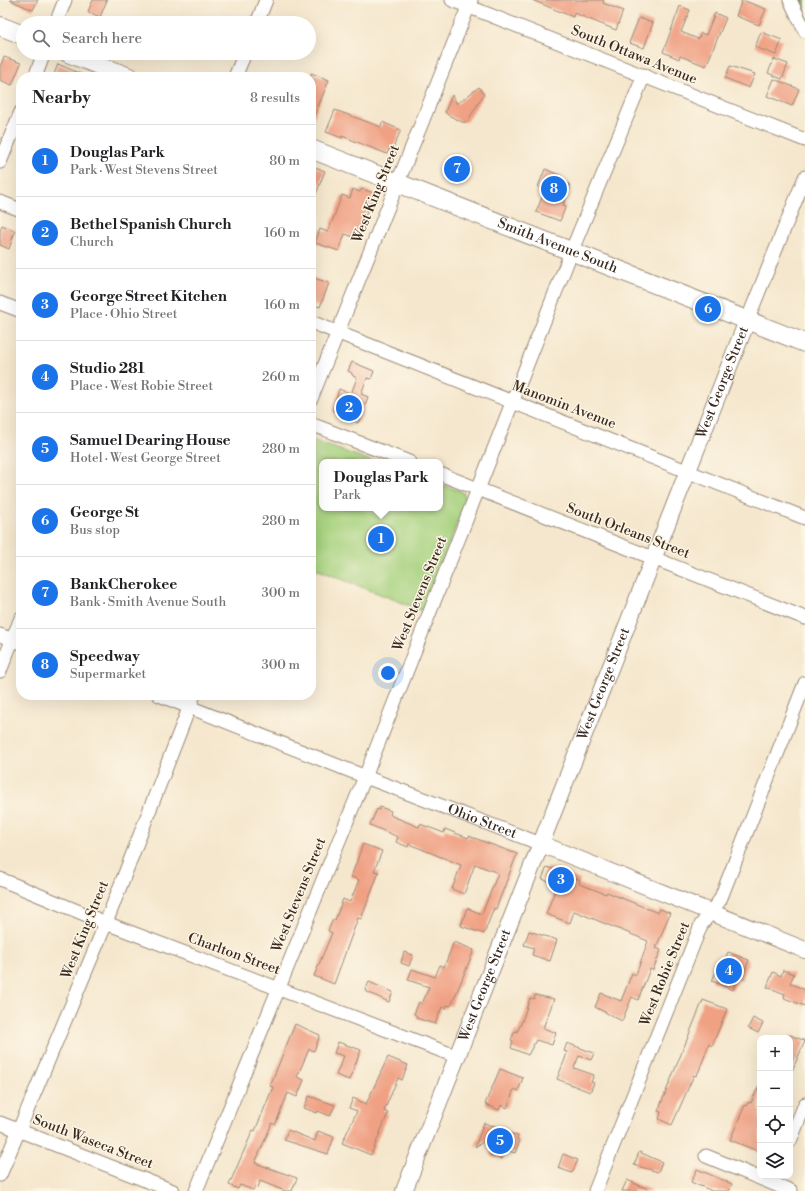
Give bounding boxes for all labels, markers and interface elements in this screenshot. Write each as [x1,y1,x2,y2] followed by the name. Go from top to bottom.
[16,16,316,60] search box
[568,22,700,88] street label: South Ottawa Avenue
[30,27,52,49] icon: search
[62,29,142,48] text: Search here
[32,87,91,109] text: Nearby
[250,90,300,106] text: 8 results
[348,142,404,247] street label: West King Street
[70,143,165,162] text: Douglas Park
[42,153,48,169] text: 1
[269,153,300,169] text: 80 m
[444,154,470,184] pin: 7
[70,162,218,178] text: Park · West Stevens Street
[541,174,567,204] pin: 8
[495,214,621,278] street label: Smith Avenue South
[70,215,232,234] text: Bethel Spanish Church
[41,225,49,241] text: 2
[264,225,300,241] text: 160 m
[70,234,114,250] text: Church
[70,287,227,306] text: George Street Kitchen
[695,294,721,324] pin: 6
[41,297,49,313] text: 3
[264,297,300,313] text: 160 m
[70,306,177,322] text: Place · Ohio Street
[692,324,753,442] street label: West George Street
[70,359,145,378] text: Studio 281
[41,369,49,385] text: 4
[262,369,300,385] text: 260 m
[509,377,619,433] street label: Manomin Avenue
[70,378,213,394] text: Place · West Robie Street
[336,393,362,423] pin: 2
[70,431,231,450] text: Samuel Dearing House
[41,441,49,457] text: 5
[262,441,300,457] text: 280 m
[70,450,221,466] text: Hotel · West George Street
[319,459,443,511] popup
[334,468,428,487] text: Douglas Park
[334,487,361,503] text: Park
[564,499,692,563] street label: South Orleans Street
[70,503,139,522] text: George St
[41,513,49,529] text: 6
[262,513,300,529] text: 280 m
[70,522,120,538] text: Bus stop
[368,524,394,554] pin: 1
[388,534,451,655] street label: West Stevens Street
[70,575,177,594] text: BankCherokee
[41,585,49,601] text: 7
[262,585,300,601] text: 300 m
[70,594,226,610] text: Bank · Smith Avenue South
[573,625,634,744] street label: West George Street
[70,647,140,666] text: Speedway
[41,657,49,673] text: 8
[262,657,300,673] text: 300 m
[378,663,398,683] your location
[70,666,146,682] text: Supermarket
[445,800,519,843] street label: Ohio Street
[267,835,330,956] street label: West Stevens Street
[548,865,574,895] pin: 3
[57,878,113,983] street label: West King Street
[635,919,694,1030] street label: West Robie Street
[454,927,515,1045] street label: West George Street
[185,929,283,979] street label: Charlton Street
[716,956,742,986] pin: 4
[757,1035,793,1179] map controls
[757,1035,793,1071] button: +
[757,1071,793,1107] button: −
[757,1107,793,1143] button: locate
[30,1111,156,1173] street label: South Waseca Street
[487,1126,513,1156] pin: 5
[757,1143,793,1179] button: layers

